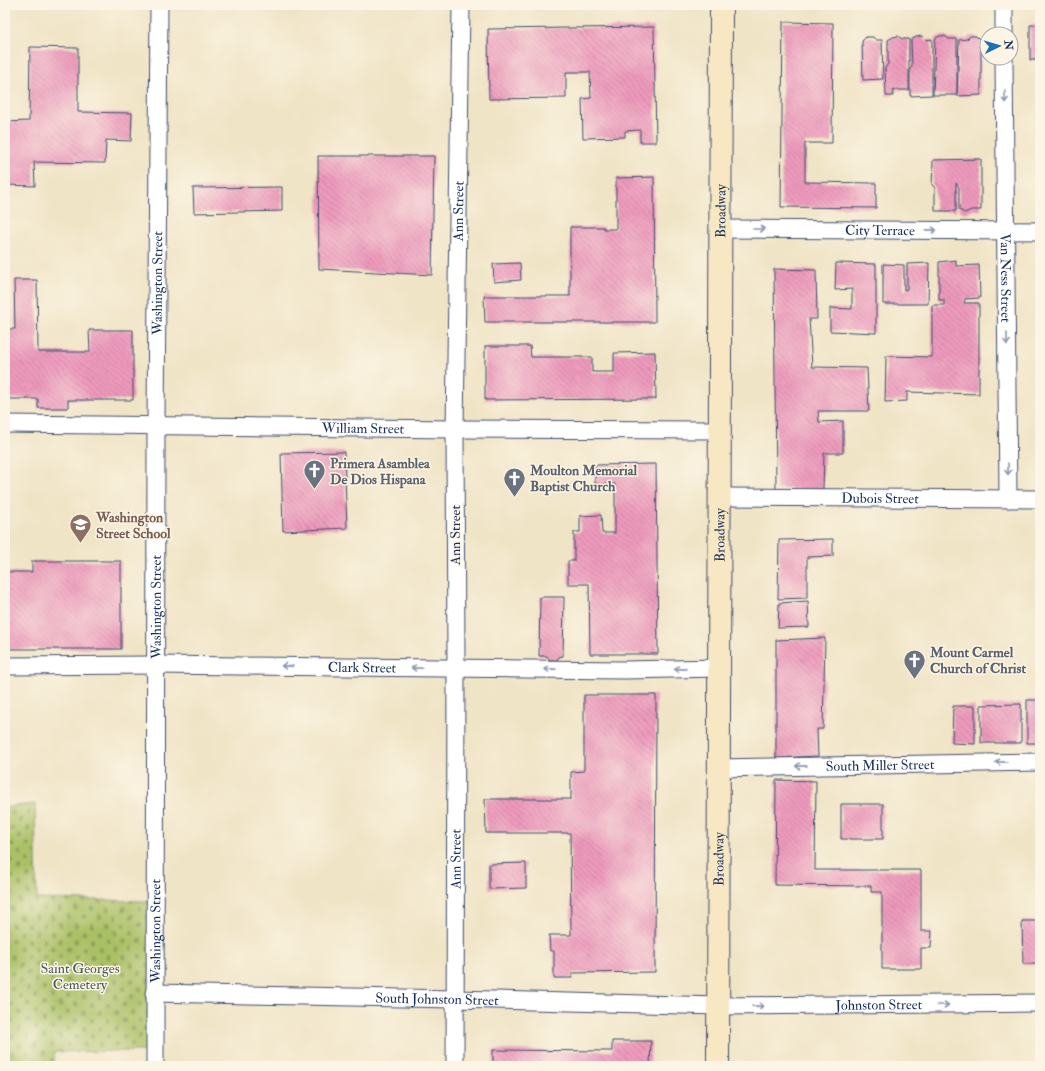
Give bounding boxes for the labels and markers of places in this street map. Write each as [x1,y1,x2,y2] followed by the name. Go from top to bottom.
[330,455,431,489] place label: Primera Asamblea De Dios Hispana
[301,458,327,491] church icon: Primera Asamblea De Dios Hispana
[529,462,638,496] place label: Moulton Memorial Baptist Church
[502,465,528,498] church icon: Moulton Memorial Baptist Church
[95,509,171,542] place label: Washington Street School
[67,512,93,545] school or university icon: Washington Street School
[929,644,1026,677] place label: Mount Carmel Church of Christ
[902,647,928,680] church icon: Mount Carmel Church of Christ

